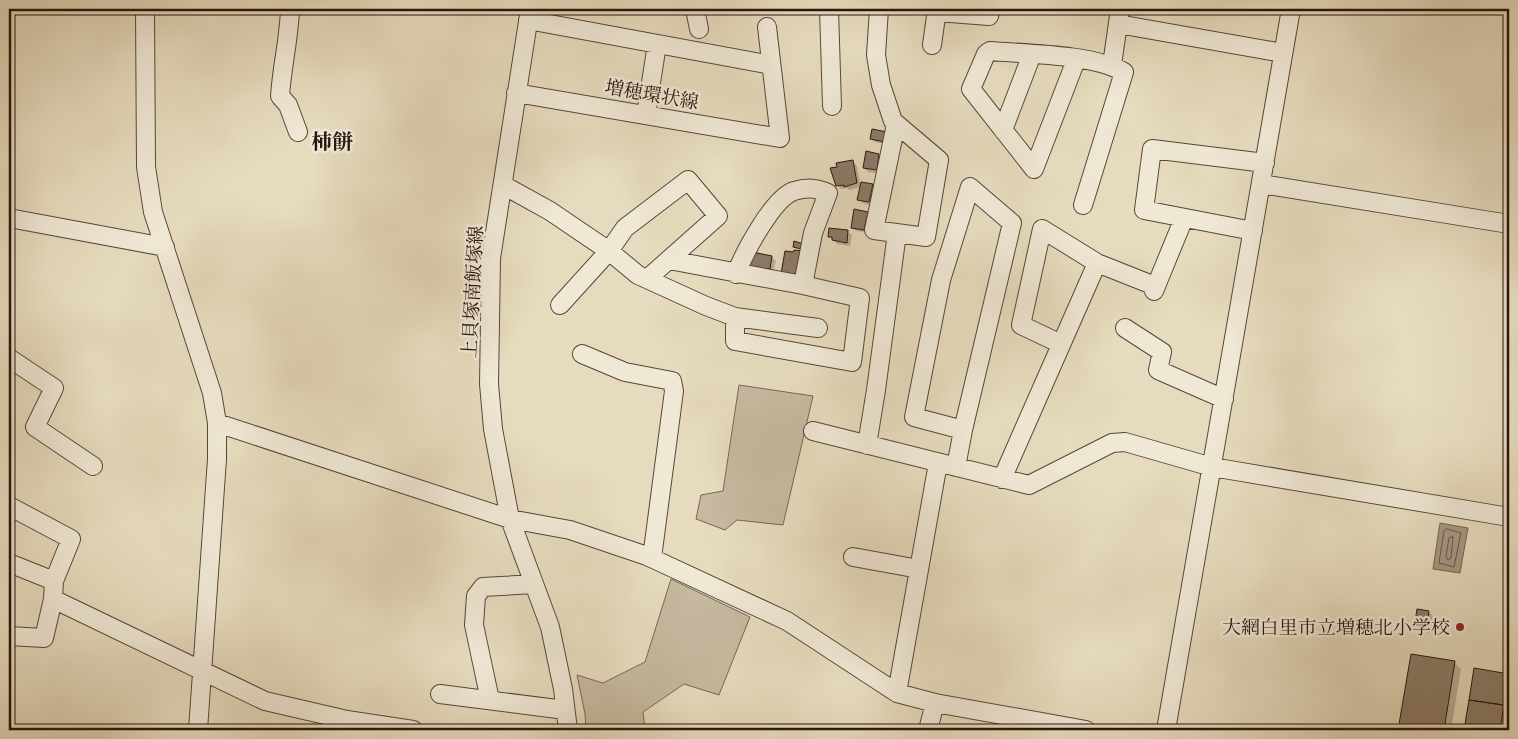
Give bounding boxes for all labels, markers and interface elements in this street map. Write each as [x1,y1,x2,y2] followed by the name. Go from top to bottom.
[602,75,701,118] street label: 増穂環状線
[311,129,353,159] district label: 柿餅
[458,225,491,359] street label: 上貝塚南飯塚線
[1222,616,1450,643] place label: 大網白里市立増穂北小学校
[1454,621,1466,633] marker: 大網白里市立増穂北小学校

